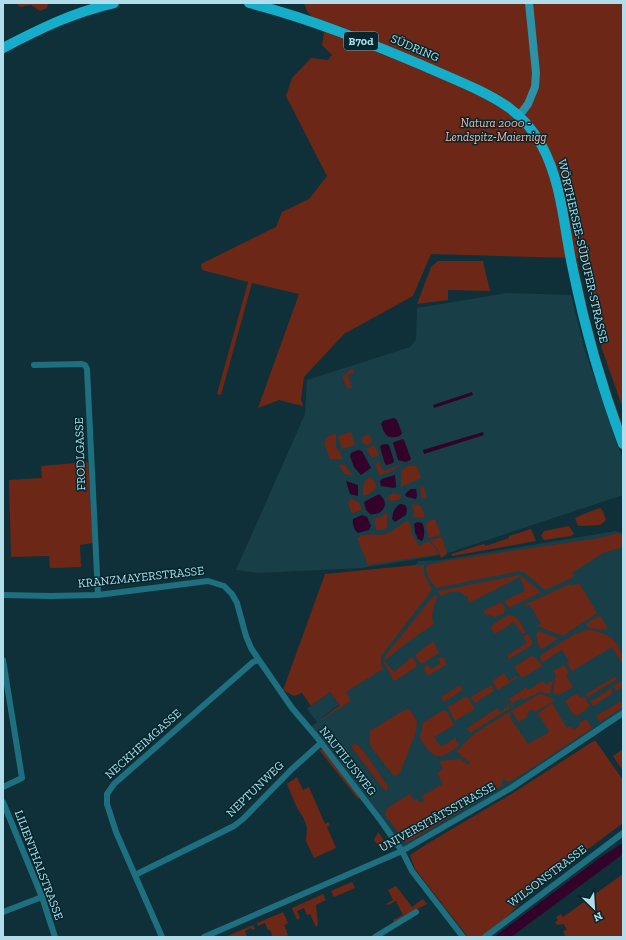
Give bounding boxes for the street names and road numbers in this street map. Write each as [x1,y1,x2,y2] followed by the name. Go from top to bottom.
[389,31,441,65] street label: SÜDRING
[344,32,378,50] road number: B70d
[555,158,611,344] street label: WÖRTHERSEE-SÜDUFER-STRASSE
[72,417,88,491] street label: FRODLGASSE
[77,563,205,591] street label: KRANZMAYERSTRASSE
[102,706,184,782] street label: NECKHEIMGASSE
[317,724,379,798] street label: NAUTILUSWEG
[223,758,287,820] street label: NEPTUNWEG
[377,779,497,855] street label: UNIVERSITÄTSSTRASSE
[12,808,66,922] street label: LILIENTHALSTRASSE
[505,842,589,910] street label: WILSONSTRASSE

